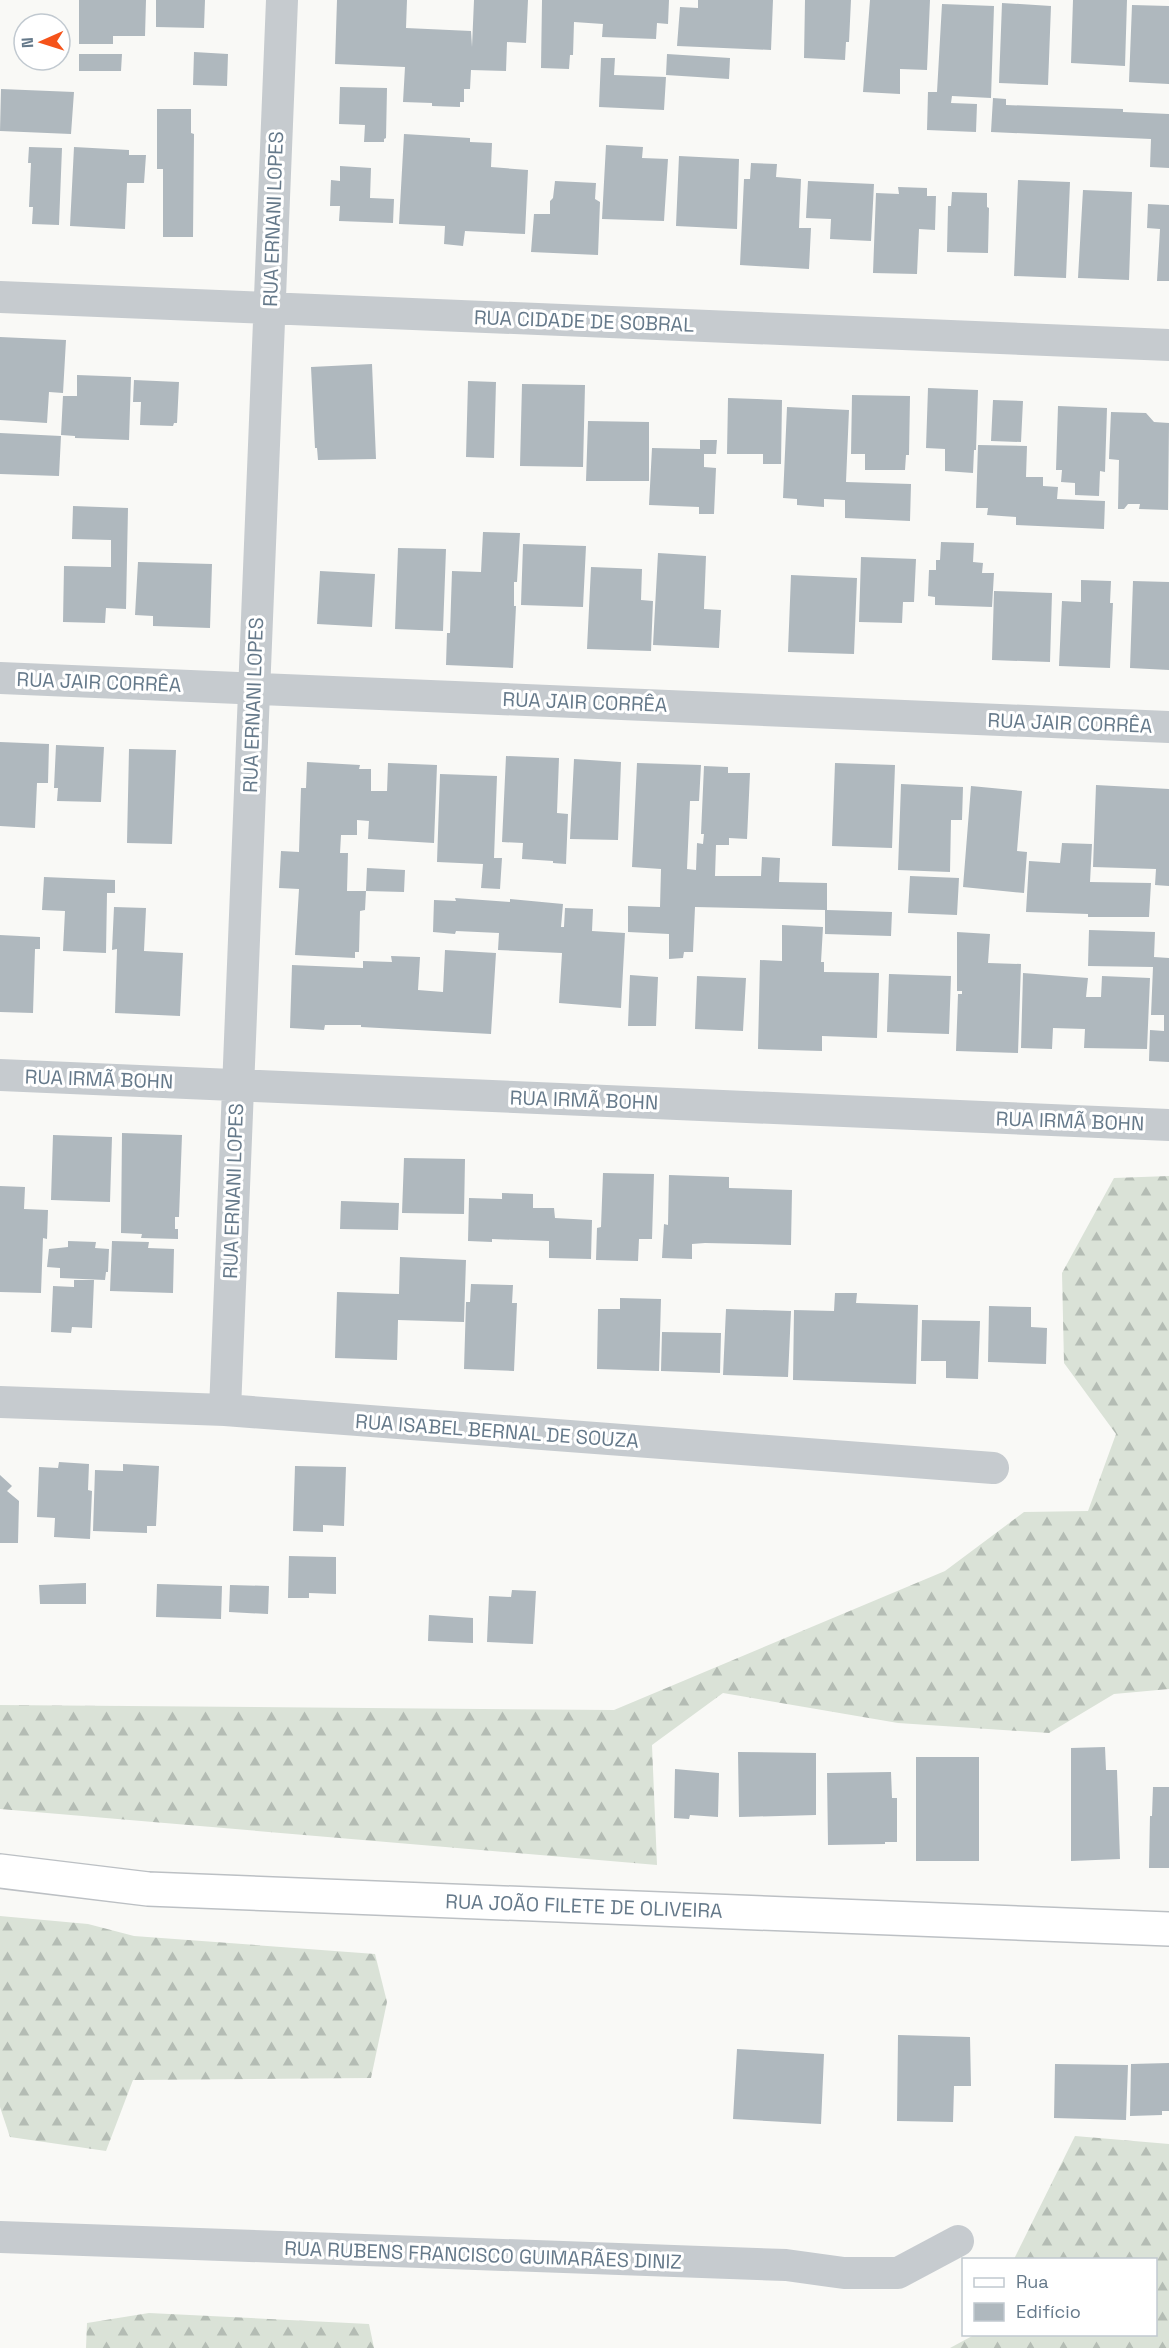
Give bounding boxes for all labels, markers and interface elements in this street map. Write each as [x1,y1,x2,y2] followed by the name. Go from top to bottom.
[12,12,72,72] north arrow
[17,37,38,49] text: N
[257,131,289,307] street label: RUA ERNANI LOPES
[473,304,695,338] street label: RUA CIDADE DE SOBRAL
[237,617,269,793] street label: RUA ERNANI LOPES
[16,666,182,698] street label: RUA JAIR CORRÊA
[502,686,668,718] street label: RUA JAIR CORRÊA
[987,707,1153,739] street label: RUA JAIR CORRÊA
[24,1063,174,1095] street label: RUA IRMÃ BOHN
[509,1084,659,1116] street label: RUA IRMÃ BOHN
[217,1103,249,1279] street label: RUA ERNANI LOPES
[995,1105,1145,1137] street label: RUA IRMÃ BOHN
[354,1408,640,1454] street label: RUA ISABEL BERNAL DE SOUZA
[445,1888,723,1924] street label: RUA JOÃO FILETE DE OLIVEIRA
[284,2235,682,2275] street label: RUA RUBENS FRANCISCO GUIMARÃES DINIZ
[962,2258,1157,2336] legend
[1016,2270,1049,2293] text: Rua
[1016,2300,1081,2323] text: Edifício

